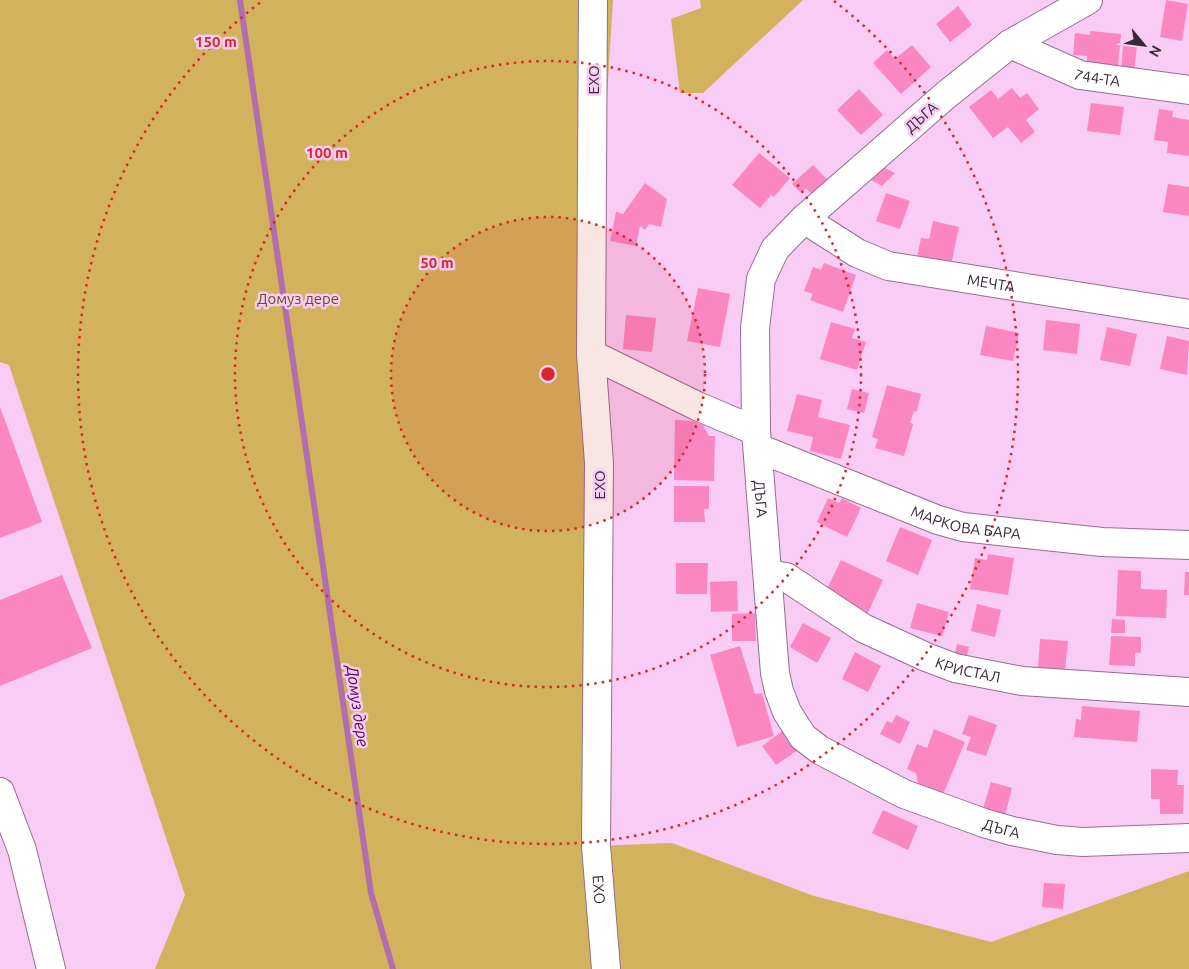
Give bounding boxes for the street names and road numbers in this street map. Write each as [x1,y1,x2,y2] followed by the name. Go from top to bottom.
[585,65,602,95] street label: ЕХО
[1071,65,1122,89] street label: 744-ТА
[901,98,941,136] street label: ДЪГА
[966,270,1016,295] street label: МЕЧТА
[591,470,608,500] street label: ЕХО
[751,479,771,518] street label: ДЪГА
[909,502,1022,542] street label: МАРКОВА БАРА
[933,653,1002,685] street label: КРИСТАЛ
[981,815,1022,841] street label: ДЪГА
[590,874,609,905] street label: ЕХО

